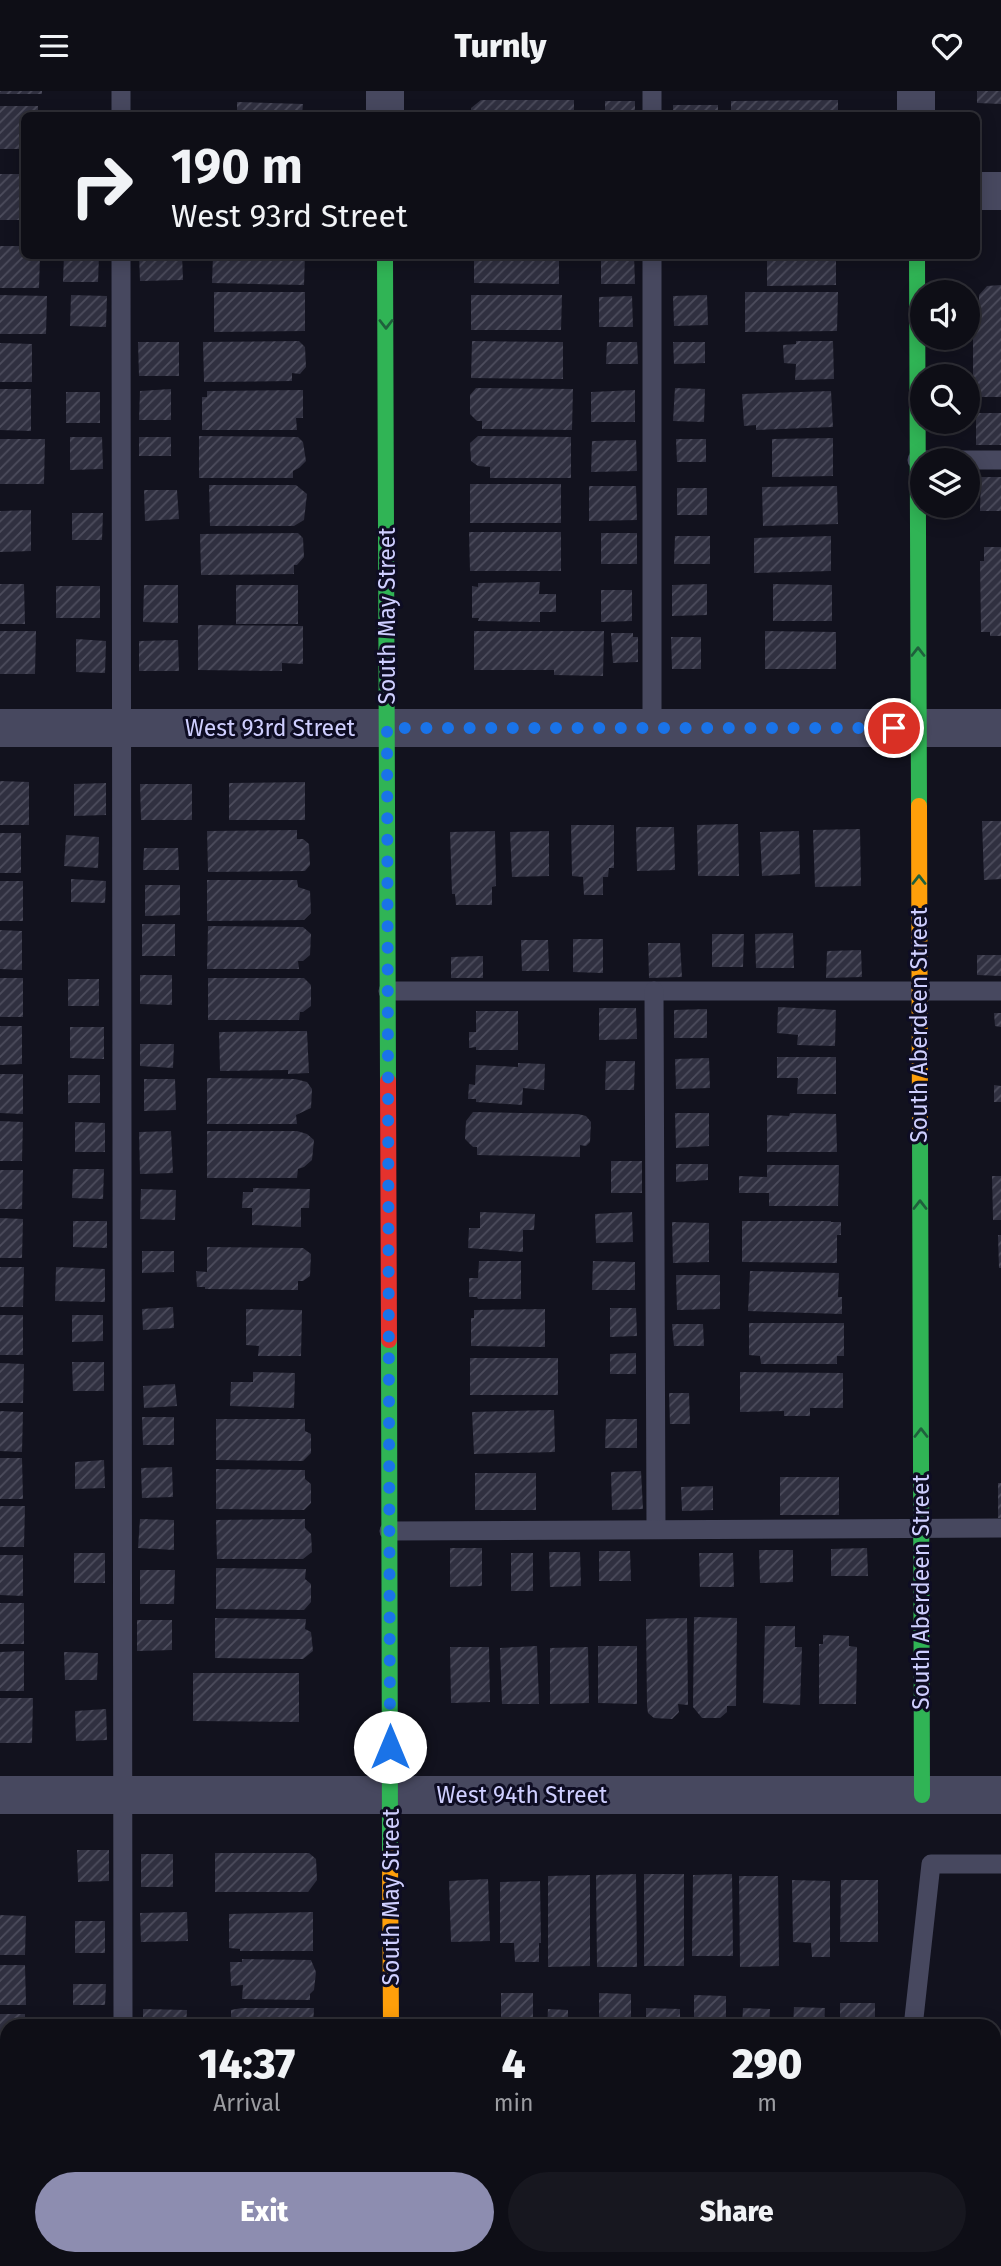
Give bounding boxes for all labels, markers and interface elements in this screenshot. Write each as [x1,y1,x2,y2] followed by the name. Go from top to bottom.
[35,27,73,65] icon: menu
[455,27,546,65] text: Turnly
[928,27,966,65] icon: heart
[171,137,303,196] text: 190 m
[56,140,147,231] icon: right
[171,197,407,235] text: West 93rd Street
[910,280,980,518] map controls
[910,280,980,350] button: sound
[378,318,393,329] one-way arrow
[910,364,980,434] button: search
[910,448,980,518] button: layers
[373,527,401,705] street label: South May Street
[910,647,926,657] one-way arrow
[864,698,924,758] pin
[875,709,913,747] icon: arrive
[185,714,356,742] street label: West 93rd Street
[911,874,927,885] one-way arrow
[905,907,933,1143] street label: South Aberdeen Street
[912,1200,928,1210] one-way arrow
[913,1427,929,1438] one-way arrow
[907,1474,935,1710] street label: South Aberdeen Street
[353,1710,427,1784] position arrow
[437,1781,608,1809] street label: West 94th Street
[377,1808,405,1986] street label: South May Street
[199,2039,295,2089] text: 14:37
[502,2039,526,2089] text: 4
[732,2039,802,2089] text: 290
[213,2089,281,2117] text: Arrival
[494,2089,533,2117] text: min
[757,2089,777,2117] text: m
[35,2172,494,2252] button: Exit
[508,2172,966,2252] button: Share

